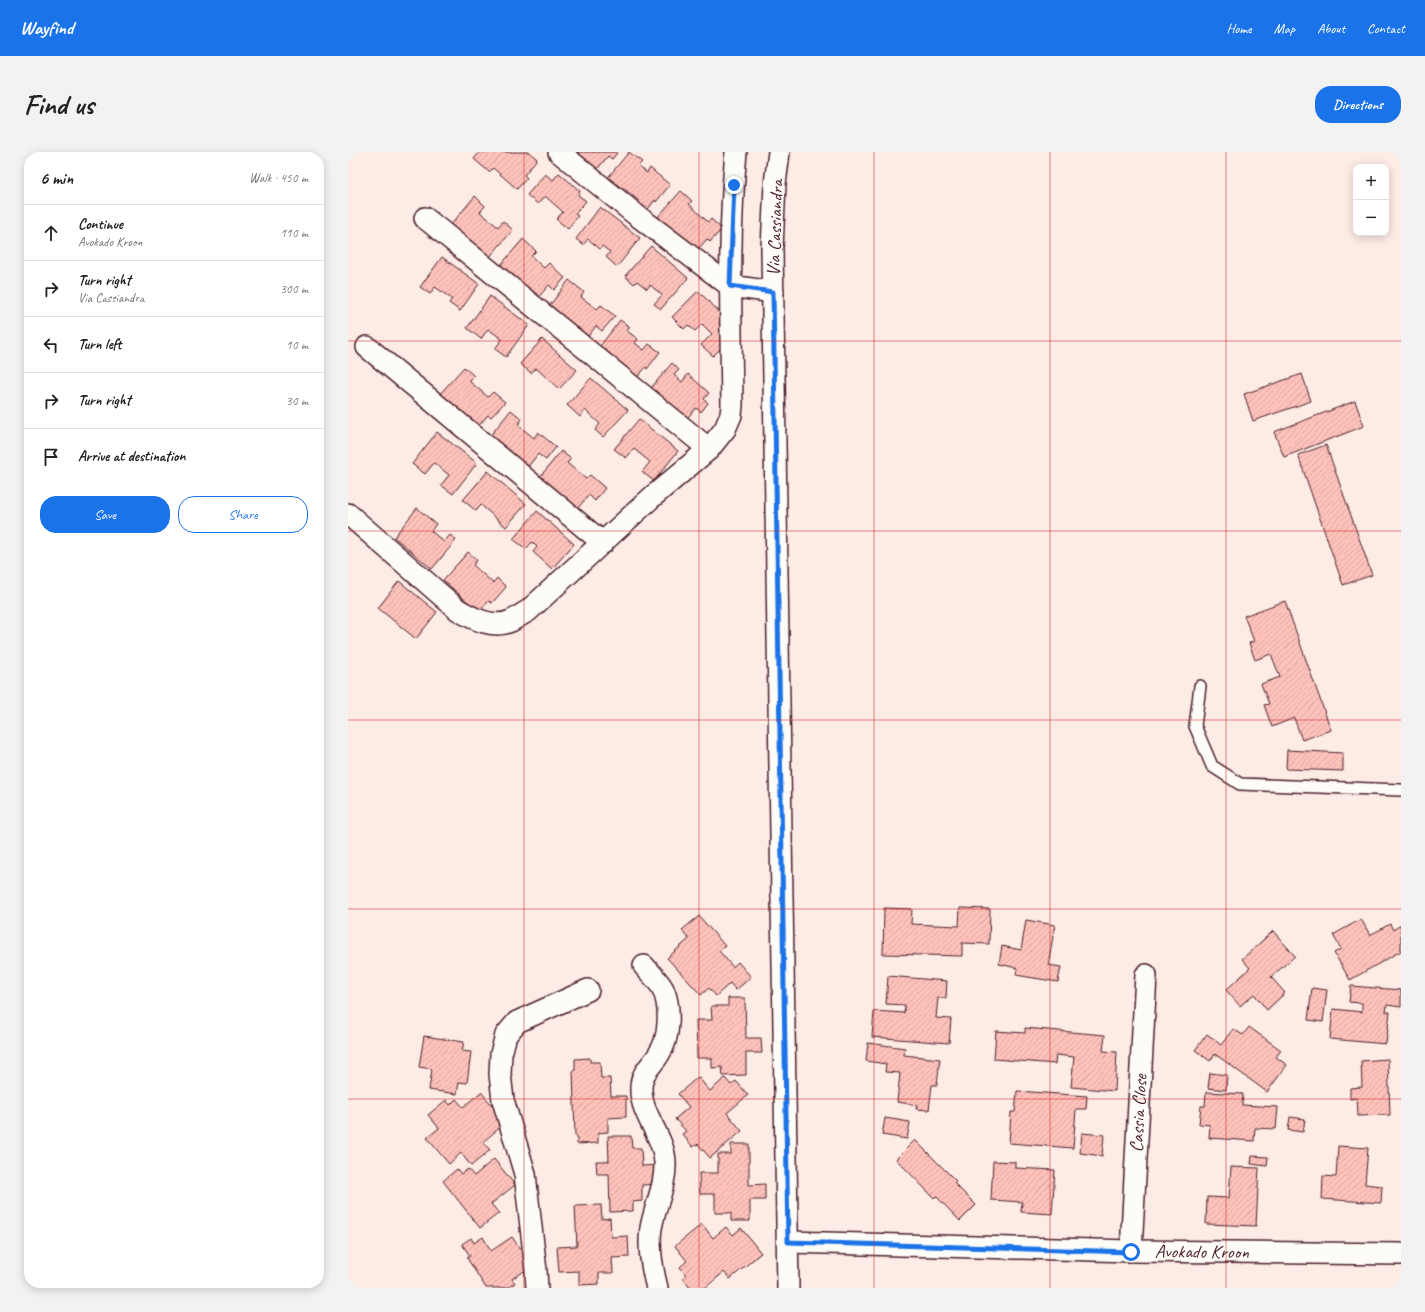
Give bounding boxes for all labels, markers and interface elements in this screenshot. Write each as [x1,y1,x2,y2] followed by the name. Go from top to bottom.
[20,16,73,40] text: Wayfind
[1226,20,1252,37] text: Home
[1274,20,1295,37] text: Map
[1317,20,1345,37] text: About
[1367,20,1405,37] text: Contact
[1315,86,1401,123] button: Directions
[24,87,94,122] text: Find us
[1353,164,1389,236] map controls
[1353,164,1389,200] button: +
[40,168,73,189] text: 6 min
[249,170,308,186] text: Walk · 450 m
[725,176,743,194] route end
[761,177,789,277] street label: Via Cassiandra
[1353,200,1389,236] button: −
[78,215,123,234] text: Continue
[40,222,62,244] icon: ahead
[280,225,308,241] text: 110 m
[78,234,142,250] text: Avokado Kroon
[78,271,131,290] text: Turn right
[40,278,62,300] icon: right
[280,281,308,297] text: 300 m
[78,290,144,306] text: Via Cassiandra
[40,334,62,356] icon: left
[78,335,121,354] text: Turn left
[286,337,308,353] text: 10 m
[40,390,62,412] icon: right
[78,391,131,410] text: Turn right
[286,393,308,409] text: 30 m
[40,446,62,468] icon: arrive
[78,447,185,466] text: Arrive at destination
[40,496,170,533] button: Save
[178,496,308,533] button: Share
[1124,1072,1153,1153] street label: Cassia Close
[1155,1239,1250,1264] street label: Avokado Kroon
[1122,1243,1140,1261] route start

